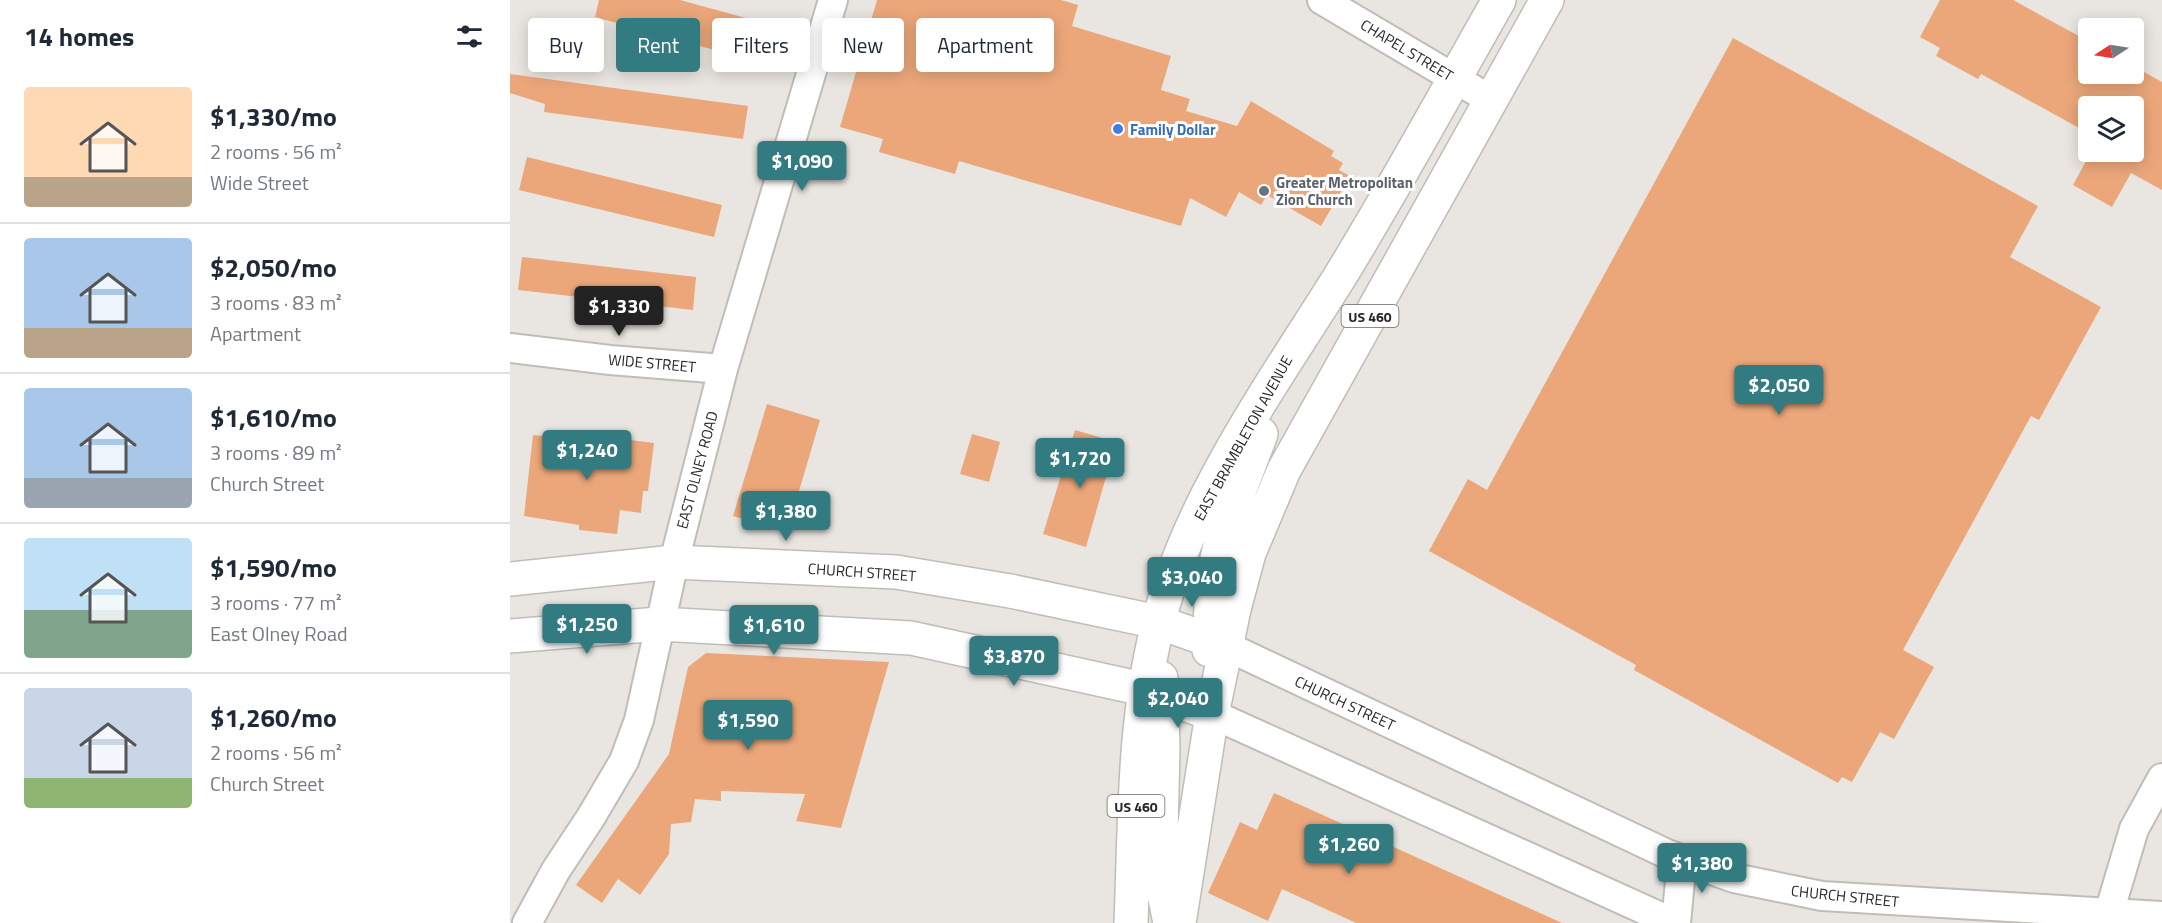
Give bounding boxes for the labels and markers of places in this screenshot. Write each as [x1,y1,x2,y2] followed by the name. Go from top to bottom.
[1130,118,1216,141] place label: Family Dollar
[1111,122,1125,136] marker: Family Dollar
[753,141,851,192] pin: $1,090
[1276,171,1413,211] place label: Greater Metropolitan Zion Church
[1257,184,1271,198] marker: Greater Metropolitan Zion Church
[570,286,668,337] pin: $1,330
[1730,365,1828,416] pin: $2,050
[538,430,636,481] pin: $1,240
[1031,438,1129,489] pin: $1,720
[737,491,835,542] pin: $1,380
[1143,557,1241,608] pin: $3,040
[538,604,636,655] pin: $1,250
[725,605,823,656] pin: $1,610
[965,636,1063,687] pin: $3,870
[1129,678,1227,729] pin: $2,040
[699,700,797,751] pin: $1,590
[1300,824,1398,875] pin: $1,260
[1653,843,1751,894] pin: $1,380

